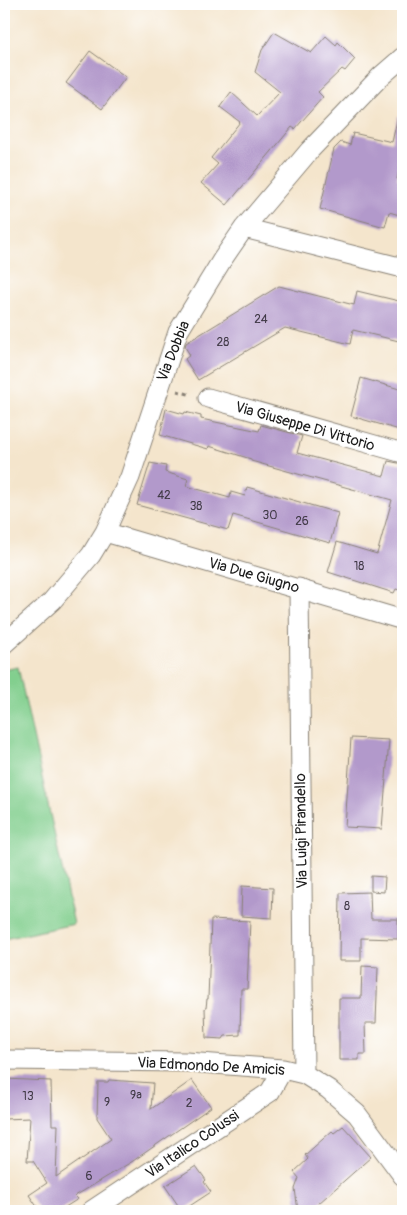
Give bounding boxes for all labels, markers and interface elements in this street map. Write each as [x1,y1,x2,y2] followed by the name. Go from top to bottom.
[254,312,268,327] house number: 24
[153,318,194,384] street label: Via Dobbia
[217,335,229,350] house number: 28
[233,397,377,455] street label: Via Giuseppe Di Vittorio
[157,488,171,503] house number: 42
[190,499,202,514] house number: 38
[263,508,277,523] house number: 30
[295,514,309,529] house number: 26
[206,553,302,598] street label: Via Due Giugno
[354,559,364,574] house number: 18
[291,773,312,889] street label: Via Luigi Pirandello
[344,899,350,914] house number: 8
[137,1053,285,1080] street label: Via Edmondo De Amicis
[130,1088,142,1103] house number: 9a
[22,1089,34,1104] house number: 13
[104,1095,110,1110] house number: 9
[186,1096,193,1111] house number: 2
[142,1106,243,1183] street label: Via Italico Colussi
[86,1169,93,1184] house number: 6

